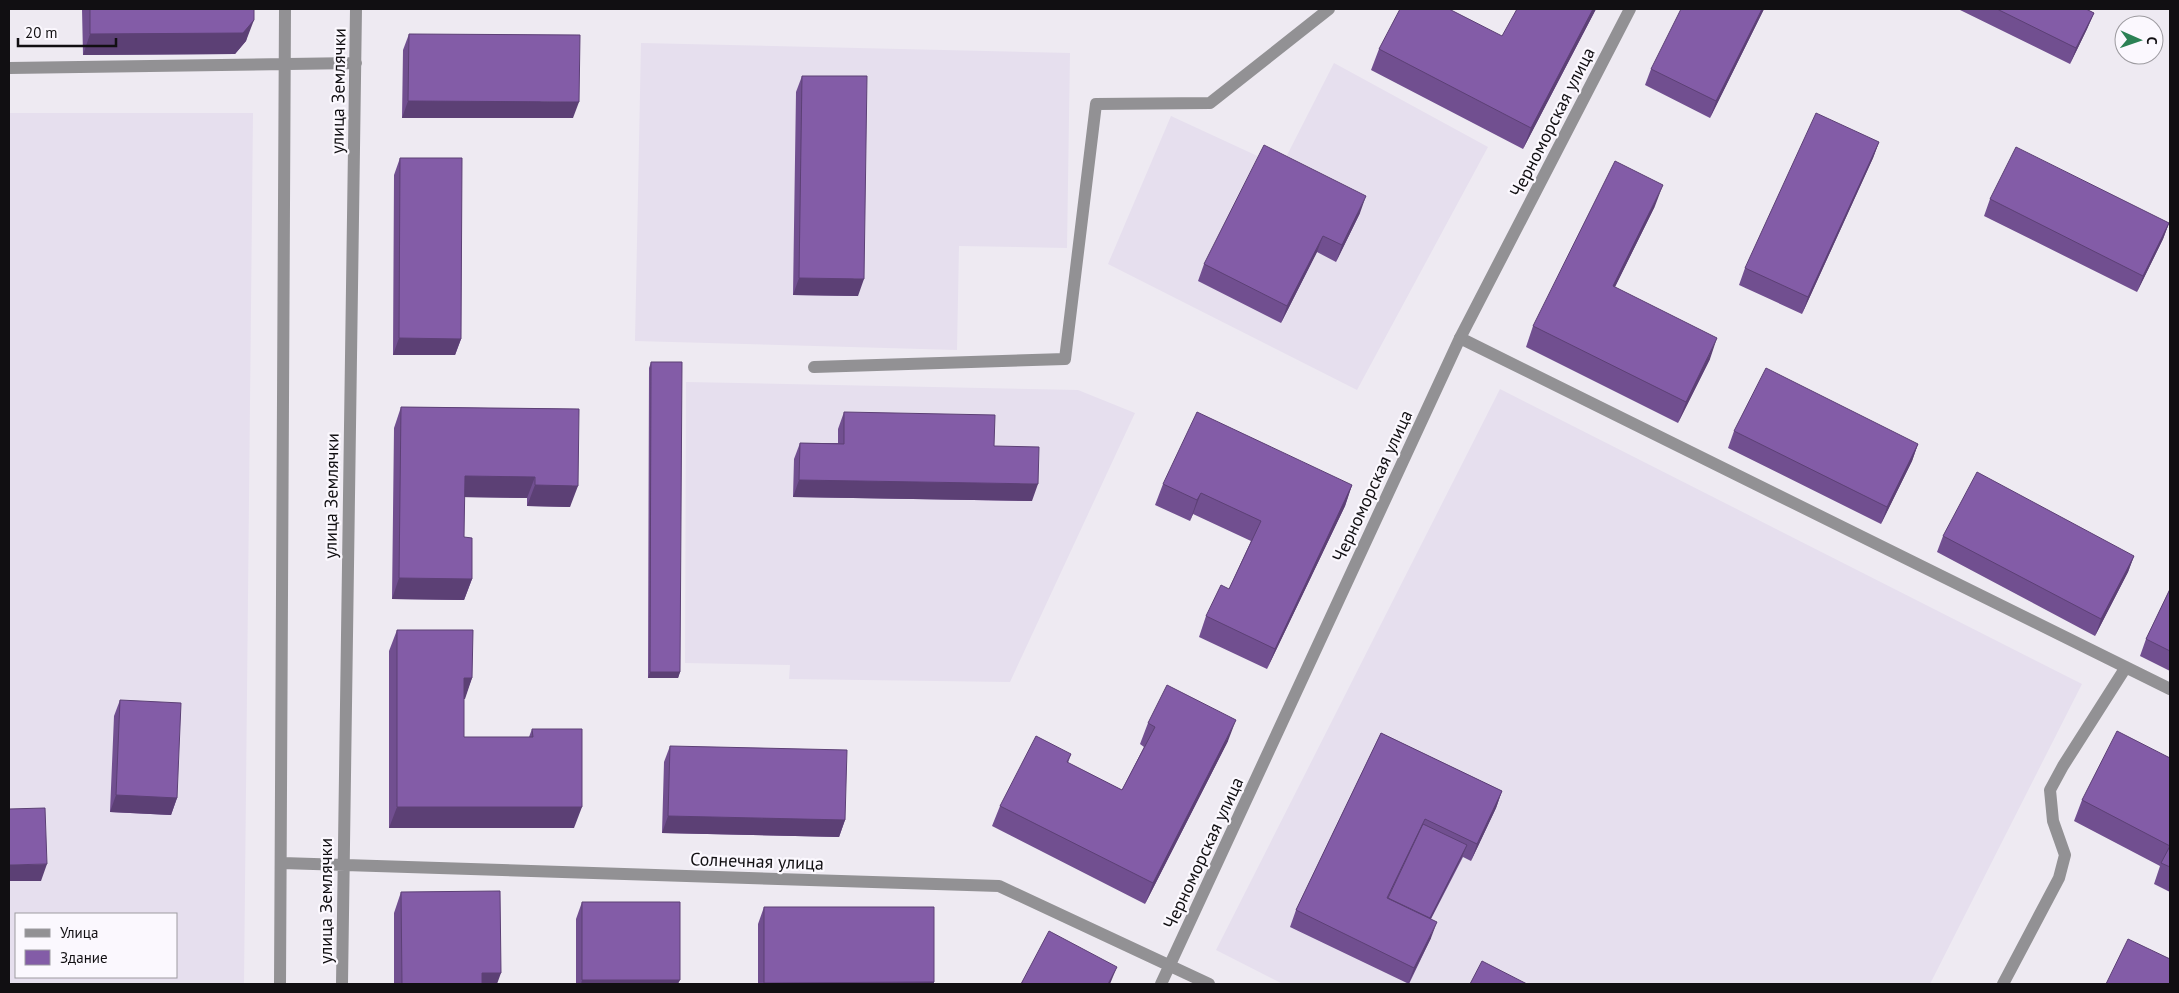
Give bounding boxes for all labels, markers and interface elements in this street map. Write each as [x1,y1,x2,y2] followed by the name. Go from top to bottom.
[18,15,115,47] scale bar
[2114,15,2164,65] north arrow
[25,23,58,42] text: 20 m
[325,28,351,154] street label: улица Землячки
[2143,36,2161,45] text: С
[1504,43,1600,201] street label: Черноморская улица
[1327,406,1417,566] street label: Черноморская улица
[318,433,344,559] street label: улица Землячки
[1158,773,1248,933] street label: Черноморская улица
[314,838,337,964] street label: улица Землячки
[690,847,824,875] street label: Солнечная улица
[15,913,178,978] legend
[60,923,98,942] text: Улица
[60,948,108,967] text: Здание

